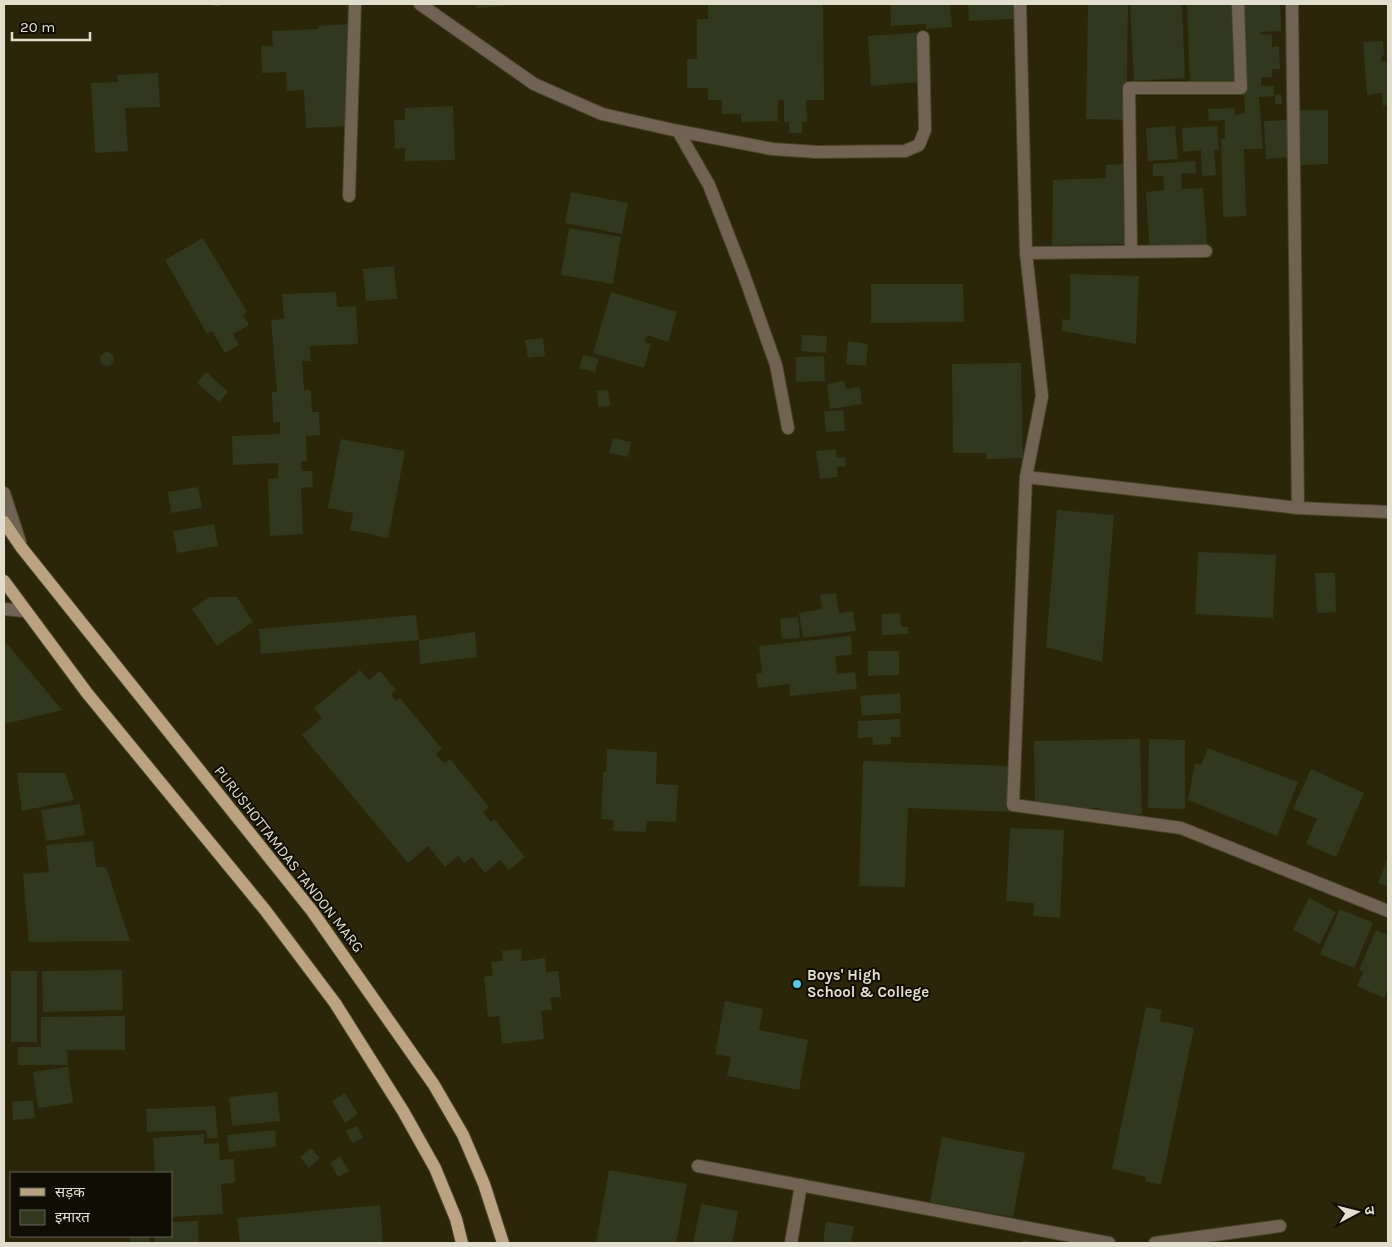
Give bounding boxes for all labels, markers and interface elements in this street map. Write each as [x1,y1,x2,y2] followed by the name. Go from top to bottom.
[12,10,90,42] scale bar
[20,18,55,36] text: 20 m
[210,762,368,956] street label: PURUSHOTTAMDAS TANDON MARG
[807,966,929,1001] place label: Boys' High School & College
[791,978,803,990] marker: Boys' High School & College
[10,1172,172,1237] legend
[55,1183,85,1201] text: सड़क
[1332,1187,1382,1237] north arrow
[1360,1205,1378,1216] text: उ
[55,1208,90,1226] text: इमारत

